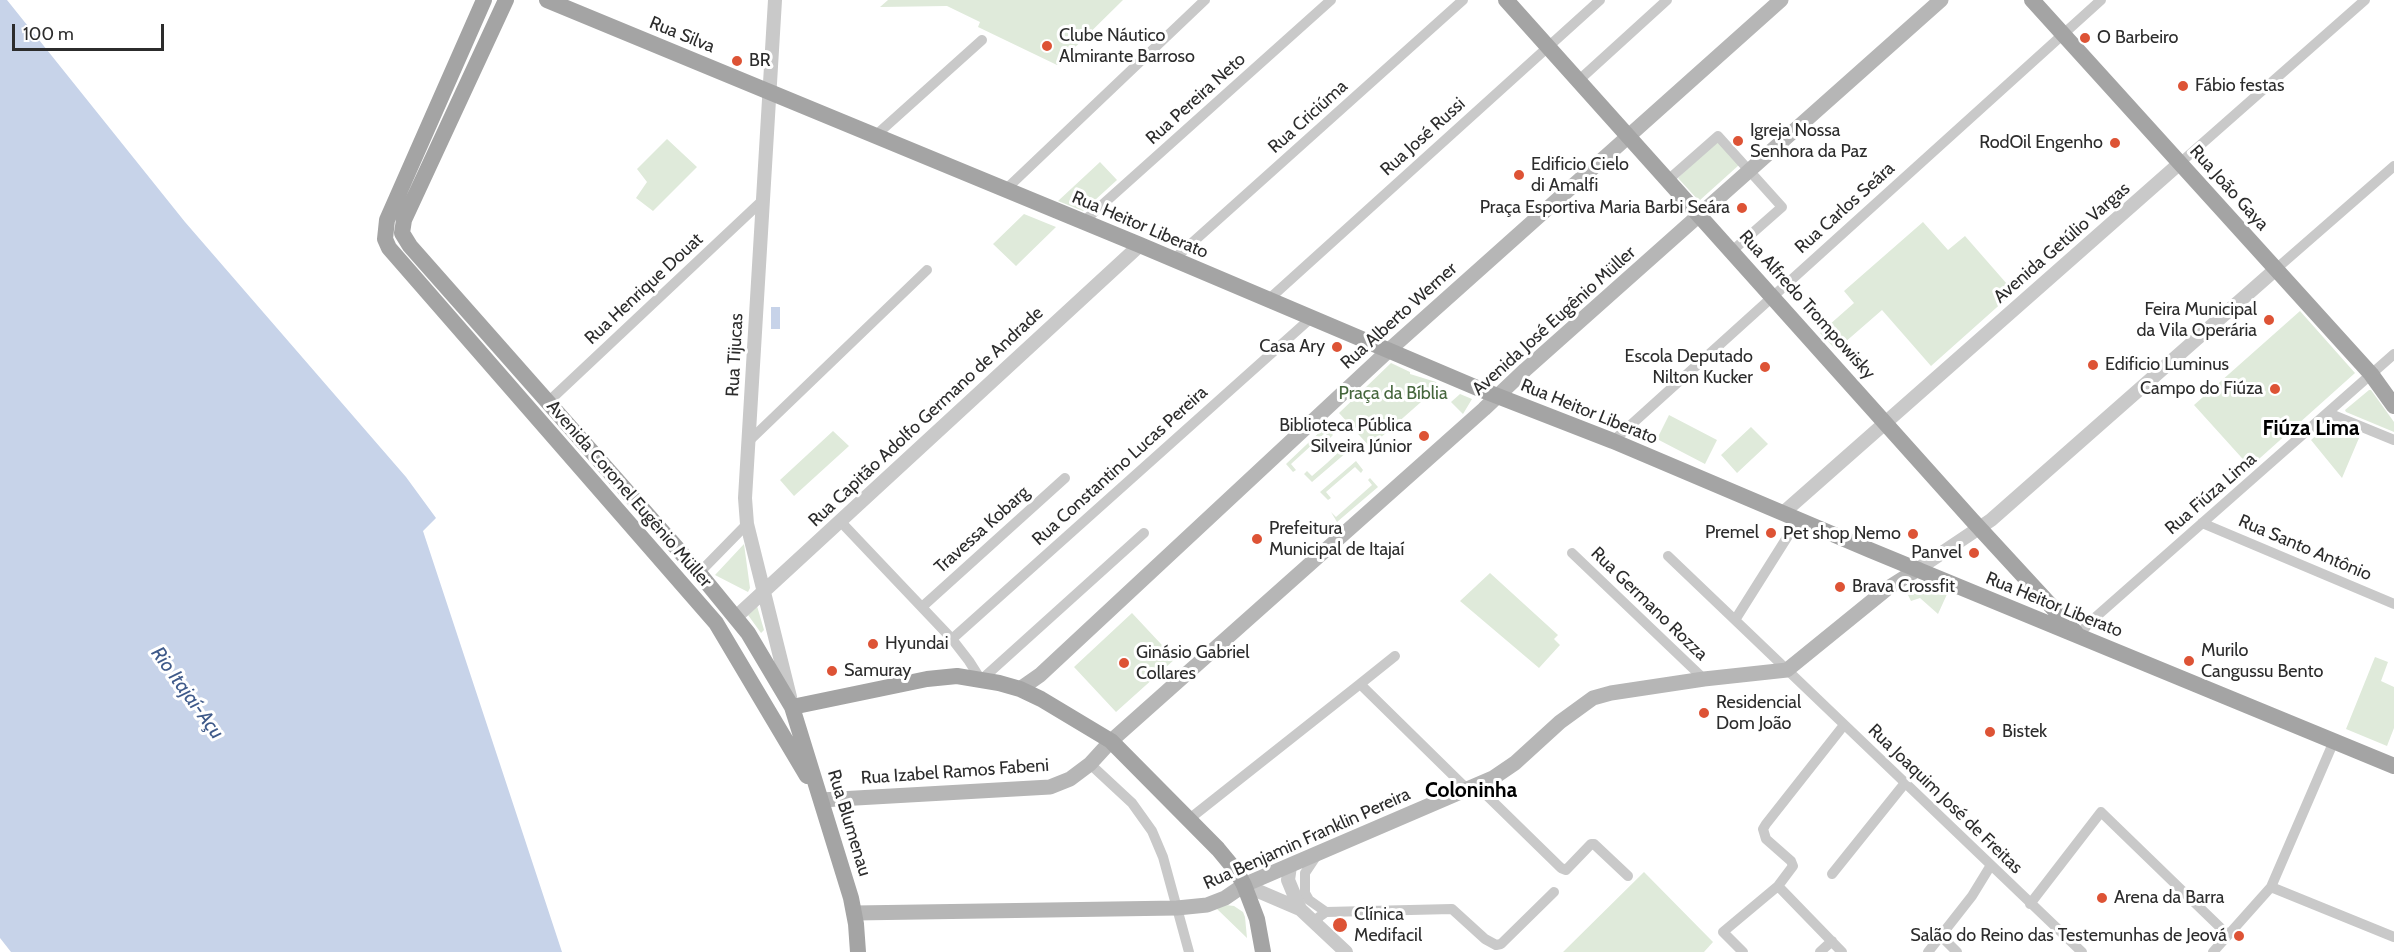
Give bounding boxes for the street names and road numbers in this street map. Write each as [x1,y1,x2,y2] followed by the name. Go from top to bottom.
[646,12,718,58] street label: Rua Silva
[1142,49,1250,149] street label: Rua Pereira Neto
[1264,76,1352,158] street label: Rua Criciúma
[1376,93,1470,181] street label: Rua José Russi
[2185,141,2273,235] street label: Rua João Gaya
[1791,158,1899,258] street label: Rua Carlos Seára
[1990,178,2134,308] street label: Avenida Getúlio Vargas
[1069,187,1211,263] street label: Rua Heitor Liberato
[1734,226,1880,384] street label: Rua Alfredo Trompowisky
[580,229,708,349] street label: Rua Henrique Douat
[1468,242,1640,400] street label: Avenida José Eugênio Müller
[1336,258,1462,374] street label: Rua Alberto Werner
[804,302,1048,532] street label: Rua Capitão Adolfo Germano de Andrade
[722,313,748,397] street label: Rua Tijucas
[1517,375,1661,449] street label: Rua Heitor Liberato
[1028,382,1212,550] street label: Rua Constantino Lucas Pereira
[542,396,716,592] street label: Avenida Coronel Eugênio Müller
[2161,449,2261,539] street label: Rua Fiúza Lima
[930,482,1034,578] street label: Travessa Kobarg
[2235,510,2375,586] street label: Rua Santo Antônio
[1586,543,1712,665] street label: Rua Germano Rozza
[1982,568,2126,642] street label: Rua Heitor Liberato
[1863,720,2027,878] street label: Rua Joaquim José de Freitas
[860,755,1050,789] street label: Rua Izabel Ramos Fabeni
[823,767,875,879] street label: Rua Blumenau
[1200,784,1414,894] street label: Rua Benjamin Franklin Pereira

